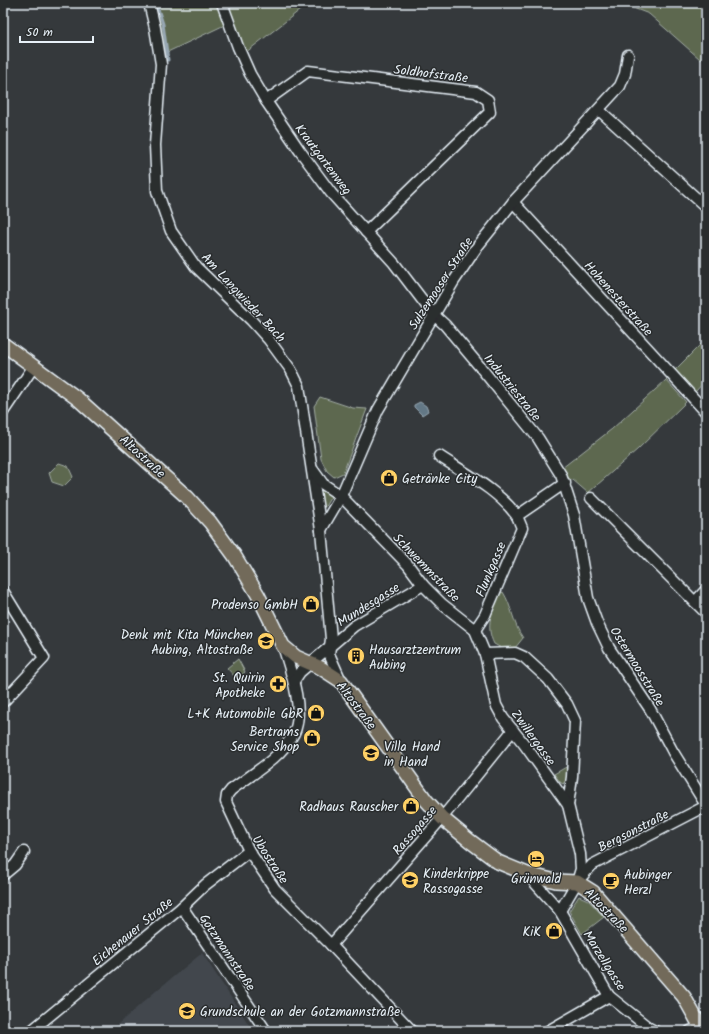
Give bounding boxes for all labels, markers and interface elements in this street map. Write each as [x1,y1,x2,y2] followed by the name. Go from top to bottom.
[20,18,93,44] scale bar
[26,23,53,42] text: 50 m
[392,60,469,89] street label: Soldhofstraße
[289,120,357,200] street label: Krautgartenweg
[403,233,479,334] street label: Sulzemooser Straße
[196,248,290,348] street label: Am Langwieder Bach
[578,257,658,342] street label: Hohenesterstraße
[478,349,546,427] street label: Industriestraße
[114,430,170,484] street label: Altostraße
[379,468,399,488] shop icon: Getränke City
[402,469,478,490] place label: Getränke City
[387,529,465,608] street label: Schwemmstraße
[470,538,513,601] street label: Flunkgasse
[333,578,404,633] street label: Mundesgasse
[301,594,321,614] shop icon: Prodenso GmbH
[211,595,298,616] place label: Prodenso GmbH
[604,623,670,711] street label: Ostermoosstraße
[121,625,253,661] place label: Denk mit Kita München Aubing, Altostraße
[256,631,276,651] school or university icon: Denk mit Kita München Aubing, Altostraße
[369,640,461,676] place label: Hausarztzentrum Aubing
[346,646,366,666] building icon: Hausarztzentrum Aubing
[213,668,265,704] place label: St. Quirin Apotheke
[268,674,288,694] pharmacy icon: St. Quirin Apotheke
[330,677,381,735] street label: Altostraße
[306,703,326,723] shop icon: L+K Automobile GbR
[187,704,303,725] place label: L+K Automobile GbR
[505,705,561,771] street label: Zwillergasse
[231,722,300,758] place label: Bertrams Service Shop
[302,728,322,748] shop icon: Bertrams Service Shop
[384,737,440,773] place label: Villa Hand in Hand
[361,743,381,763] school or university icon: Villa Hand in Hand
[401,796,421,816] shop icon: Radhaus Rauscher
[299,797,399,818] place label: Radhaus Rauscher
[388,801,443,860] street label: Rassogasse
[594,804,673,858] street label: Bergsonstraße
[246,831,294,889] street label: Ubostraße
[526,849,546,869] hotel icon: Grünwald
[423,864,489,900] place label: Kinderkrippe Rassogasse
[624,865,672,901] place label: Aubinger Herzl
[511,869,561,890] place label: Grünwald
[400,870,420,890] school or university icon: Kinderkrippe Rassogasse
[601,871,621,891] cafe icon: Aubinger Herzl
[579,883,633,939] street label: Altostraße
[88,893,178,972] street label: Eichenauer Straße
[193,910,261,996] street label: Gotzmannstraße
[544,921,564,941] shop icon: KiK
[523,922,541,943] place label: KiK
[577,926,631,995] street label: Marzellgasse
[177,1001,197,1021] school or university icon: Grundschule an der Gotzmannstraße
[200,1002,400,1023] place label: Grundschule an der Gotzmannstraße

